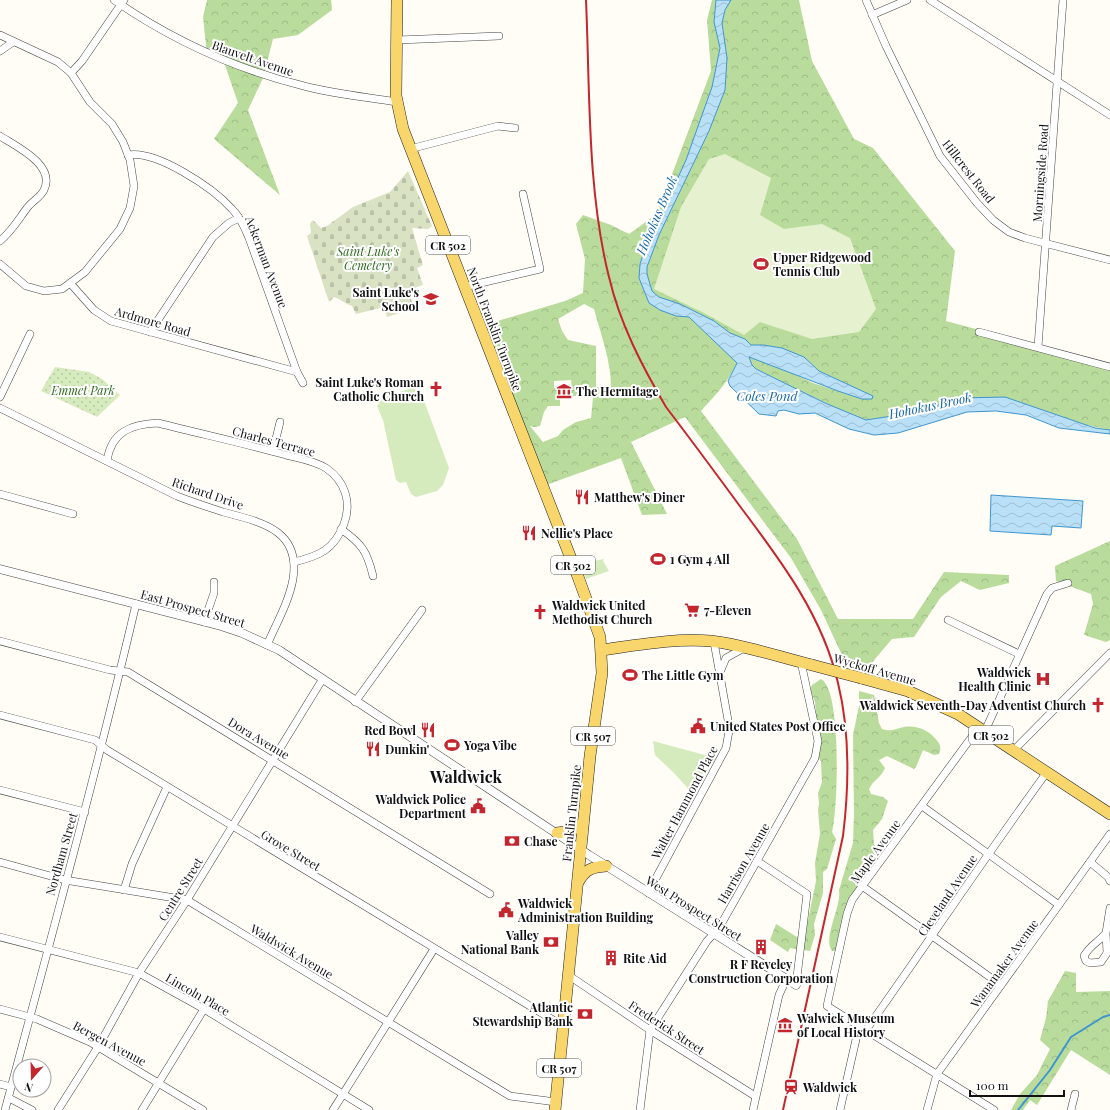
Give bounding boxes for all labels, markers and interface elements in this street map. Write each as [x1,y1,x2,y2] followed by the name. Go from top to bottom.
[210,37,296,79] street label: Blauvelt Avenue
[1029,123,1051,223] street label: Morningside Road
[939,136,999,206] street label: Hillcrest Road
[631,173,680,258] water label: Hohokus Brook
[242,213,292,310] street label: Ackerman Avenue
[426,236,470,254] road number: CR 502
[336,243,400,273] park label: Saint Luke's Cemetery
[773,249,871,279] place label: Upper Ridgewood Tennis Club
[752,255,770,273] sports icon: Upper Ridgewood Tennis Club
[464,265,526,393] street label: North Franklin Turnpike
[353,284,419,314] place label: Saint Luke's School
[422,290,440,308] school or university icon: Saint Luke's School
[112,302,193,339] street label: Ardmore Road
[315,374,425,404] place label: Saint Luke's Roman Catholic Church
[427,380,445,398] church icon: Saint Luke's Roman Catholic Church
[50,382,115,398] park label: Emmet Park
[555,382,573,400] museum icon: The Hermitage
[576,383,659,399] place label: The Hermitage
[737,387,798,404] water label: Coles Pond
[886,388,973,422] water label: Hohokus Brook
[231,422,317,460] street label: Charles Terrace
[170,473,246,513] street label: Richard Drive
[573,488,591,506] restaurant icon: Matthew's Diner
[594,489,685,505] place label: Matthew's Diner
[520,524,538,542] restaurant icon: Nellie's Place
[541,525,613,541] place label: Nellie's Place
[649,550,667,568] sports icon: 1 Gym 4 All
[670,551,730,567] place label: 1 Gym 4 All
[551,556,595,574] road number: CR 502
[139,585,248,631] street label: East Prospect Street
[551,597,653,627] place label: Waldwick United Methodist Church
[683,601,701,619] supermarket icon: 7-Eleven
[704,602,752,618] place label: 7-Eleven
[531,603,549,621] church icon: Waldwick United Methodist Church
[831,649,918,688] street label: Wyckoff Avenue
[958,664,1032,694] place label: Waldwick Health Clinic
[621,666,639,684] sports icon: The Little Gym
[642,667,724,683] place label: The Little Gym
[1034,670,1052,688] hospital icon: Waldwick Health Clinic
[1089,696,1107,714] church icon: Waldwick Seventh-Day Adventist Church
[859,697,1087,713] place label: Waldwick Seventh-Day Adventist Church
[225,713,293,763] street label: Dora Avenue
[689,717,707,735] public building icon: United States Post Office
[710,718,846,734] place label: United States Post Office
[419,721,437,739] restaurant icon: Red Bowl
[364,722,416,738] place label: Red Bowl
[969,726,1013,744] road number: CR 502
[571,727,615,745] road number: CR 507
[443,736,461,754] sports icon: Yoga Vibe
[463,737,517,753] place label: Yoga Vibe
[364,740,382,758] restaurant icon: Dunkin'
[385,741,430,757] place label: Dunkin'
[647,742,721,862] street label: Walter Hammond Place
[558,764,584,862] street label: Franklin Turnpike
[429,766,503,787] district label: Waldwick
[375,791,467,821] place label: Waldwick Police Department
[469,797,487,815] public building icon: Waldwick Police Department
[41,810,81,897] street label: Nordham Street
[847,816,903,886] street label: Maple Avenue
[713,820,773,906] street label: Harrison Avenue
[258,826,325,875] street label: Grove Street
[503,832,521,850] bank icon: Chase
[524,833,558,849] place label: Chase
[914,851,980,939] street label: Cleveland Avenue
[154,854,206,924] street label: Centre Street
[642,871,746,945] street label: West Prospect Street
[517,895,653,925] place label: Waldwick Administration Building
[497,901,515,919] public building icon: Waldwick Administration Building
[966,916,1042,1011] street label: Wanamaker Avenue
[247,919,336,982] street label: Waldwick Avenue
[461,927,540,957] place label: Valley National Bank
[542,933,560,951] bank icon: Valley National Bank
[752,938,770,956] building icon: R F Reveley Construction Corporation
[602,949,620,967] building icon: Rite Aid
[623,950,667,966] place label: Rite Aid
[689,956,834,986] place label: R F Reveley Construction Corporation
[163,969,233,1019] street label: Lincoln Place
[626,996,709,1058] street label: Frederick Street
[472,999,574,1029] place label: Atlantic Stewardship Bank
[576,1005,594,1023] bank icon: Atlantic Stewardship Bank
[796,1010,895,1040] place label: Walwick Museum of Local History
[776,1016,794,1034] museum icon: Walwick Museum of Local History
[71,1017,149,1069] street label: Bergen Avenue
[12,1058,52,1098] north arrow
[537,1059,581,1077] road number: CR 507
[970,1072,1064,1098] scale bar
[976,1077,1009,1093] text: 100 m
[782,1078,800,1096] station icon: Waldwick
[22,1079,35,1096] text: N
[802,1079,858,1095] place label: Waldwick

